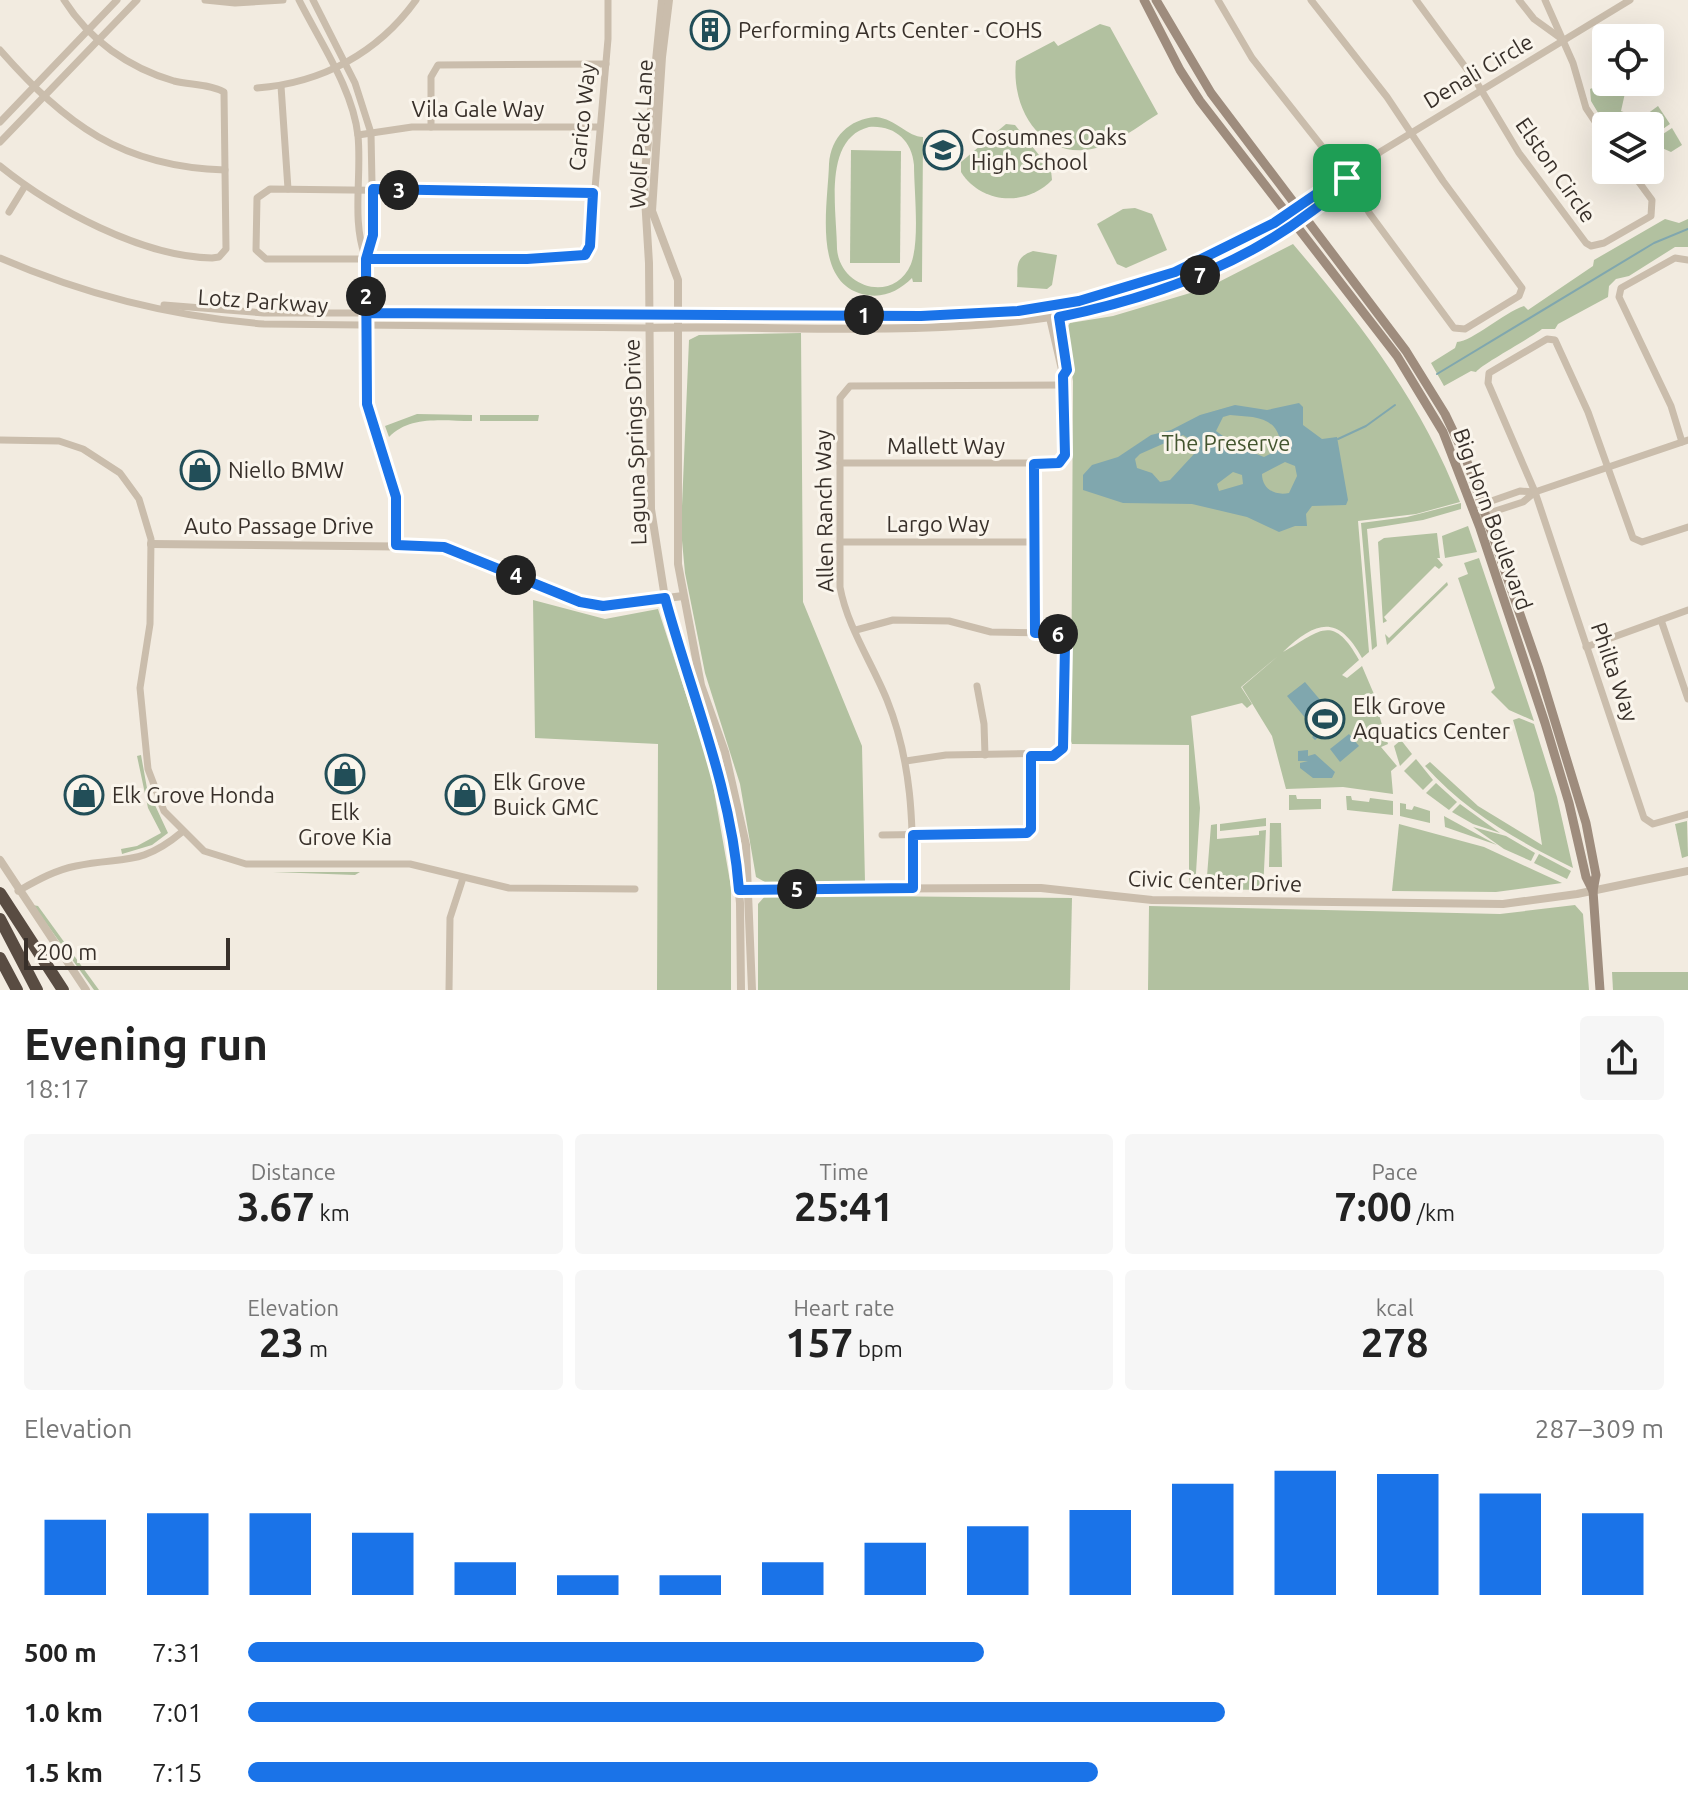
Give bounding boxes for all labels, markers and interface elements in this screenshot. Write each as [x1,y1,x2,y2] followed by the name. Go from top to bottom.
[689,9,731,51] building icon: Performing Arts Center - COHS
[738,17,1042,42] place label: Performing Arts Center - COHS
[1592,24,1664,184] map controls
[1592,24,1664,96] button: locate
[1419,28,1537,113] street label: Denali Circle
[624,58,657,210] street label: Wolf Pack Lane
[563,61,600,172] street label: Carico Way
[412,96,545,121] street label: Vila Gale Way
[1592,112,1664,184] button: layers
[1511,113,1602,227] street label: Elston Circle
[971,124,1127,174] place label: Cosumnes Oaks High School
[922,129,964,171] school or university icon: Cosumnes Oaks High School
[1313,144,1381,212] pin
[1325,156,1369,200] icon: arrive
[379,170,419,210] pin: 3
[393,177,405,202] text: 3
[1180,255,1220,295] pin: 7
[1194,262,1206,287] text: 7
[346,276,386,316] pin: 2
[197,283,329,318] street label: Lotz Parkway
[360,283,372,308] text: 2
[844,295,884,335] pin: 1
[858,302,870,327] text: 1
[618,338,651,546] street label: Laguna Springs Drive
[1449,424,1538,613] street label: Big Horn Boulevard
[810,429,837,593] street label: Allen Ranch Way
[1162,430,1290,455] park label: The Preserve
[887,433,1006,458] street label: Mallett Way
[179,449,221,491] shop icon: Niello BMW
[228,457,344,482] place label: Niello BMW
[886,511,990,536] street label: Largo Way
[184,513,374,538] street label: Auto Passage Drive
[496,555,536,595] pin: 4
[510,562,522,587] text: 4
[1038,614,1078,654] pin: 6
[1587,619,1644,725] street label: Philta Way
[1052,621,1064,646] text: 6
[1353,693,1511,743] place label: Elk Grove Aquatics Center
[1304,698,1346,740] sports icon: Elk Grove Aquatics Center
[324,753,366,795] shop icon: Elk Grove Kia
[493,769,598,819] place label: Elk Grove Buick GMC
[63,774,105,816] shop icon: Elk Grove Honda
[444,774,486,816] shop icon: Elk Grove Buick GMC
[112,782,275,807] place label: Elk Grove Honda
[298,799,392,849] place label: Elk Grove Kia
[1127,865,1303,896] street label: Civic Center Drive
[777,869,817,909] pin: 5
[791,876,803,901] text: 5
[24,934,230,970] scale bar
[36,939,97,964] text: 200 m
[1580,1016,1664,1100] button: share
[24,1019,268,1068] text: Evening run
[24,1074,89,1103] text: 18:17
[251,1159,336,1184] text: Distance
[819,1159,869,1184] text: Time
[1371,1159,1418,1184] text: Pace
[237,1184,315,1229] text: 3.67
[794,1184,894,1229] text: 25:41
[1334,1184,1412,1229] text: 7:00
[315,1200,350,1225] text: km
[1412,1200,1455,1225] text: /km
[247,1295,339,1320] text: Elevation
[793,1295,895,1320] text: Heart rate
[1376,1295,1414,1320] text: kcal
[259,1320,304,1365] text: 23
[785,1320,853,1365] text: 157
[1361,1320,1429,1365] text: 278
[304,1336,328,1361] text: m
[853,1336,903,1361] text: bpm
[24,1414,132,1443] text: Elevation
[1535,1414,1664,1443] text: 287–309 m
[24,1638,97,1667] text: 500 m
[152,1638,202,1667] text: 7:31
[24,1698,103,1727] text: 1.0 km
[152,1698,202,1727] text: 7:01
[24,1758,103,1787] text: 1.5 km
[152,1758,202,1787] text: 7:15

